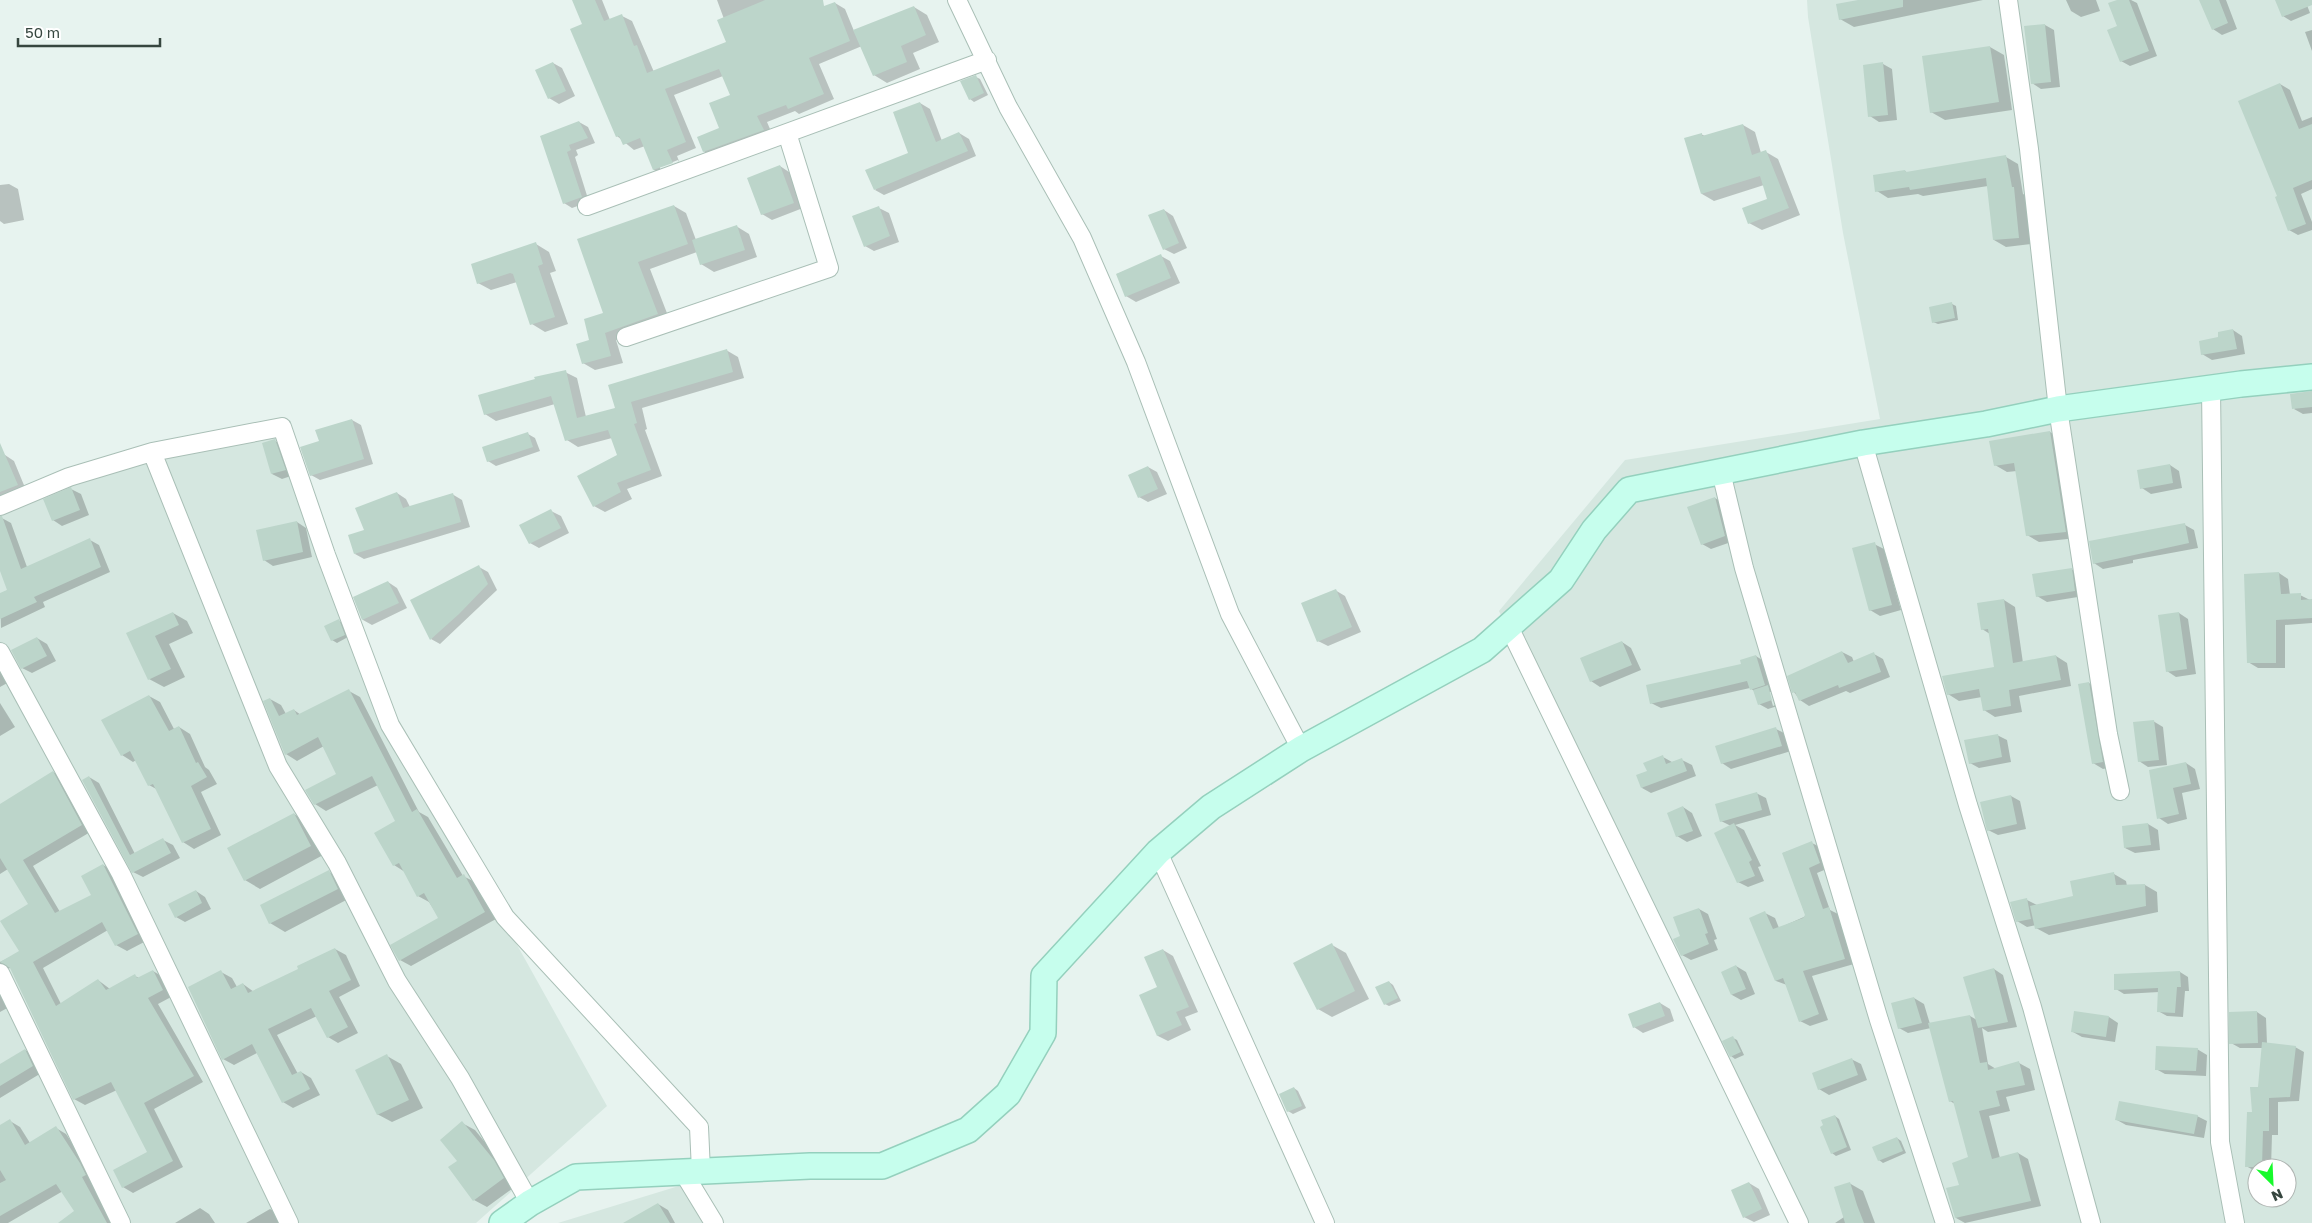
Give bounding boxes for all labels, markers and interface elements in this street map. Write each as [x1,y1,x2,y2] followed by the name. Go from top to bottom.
[18,15,160,47] scale bar
[25,23,60,41] text: 50 m
[2247,1158,2297,1208] north arrow
[2269,1185,2286,1205] text: N

